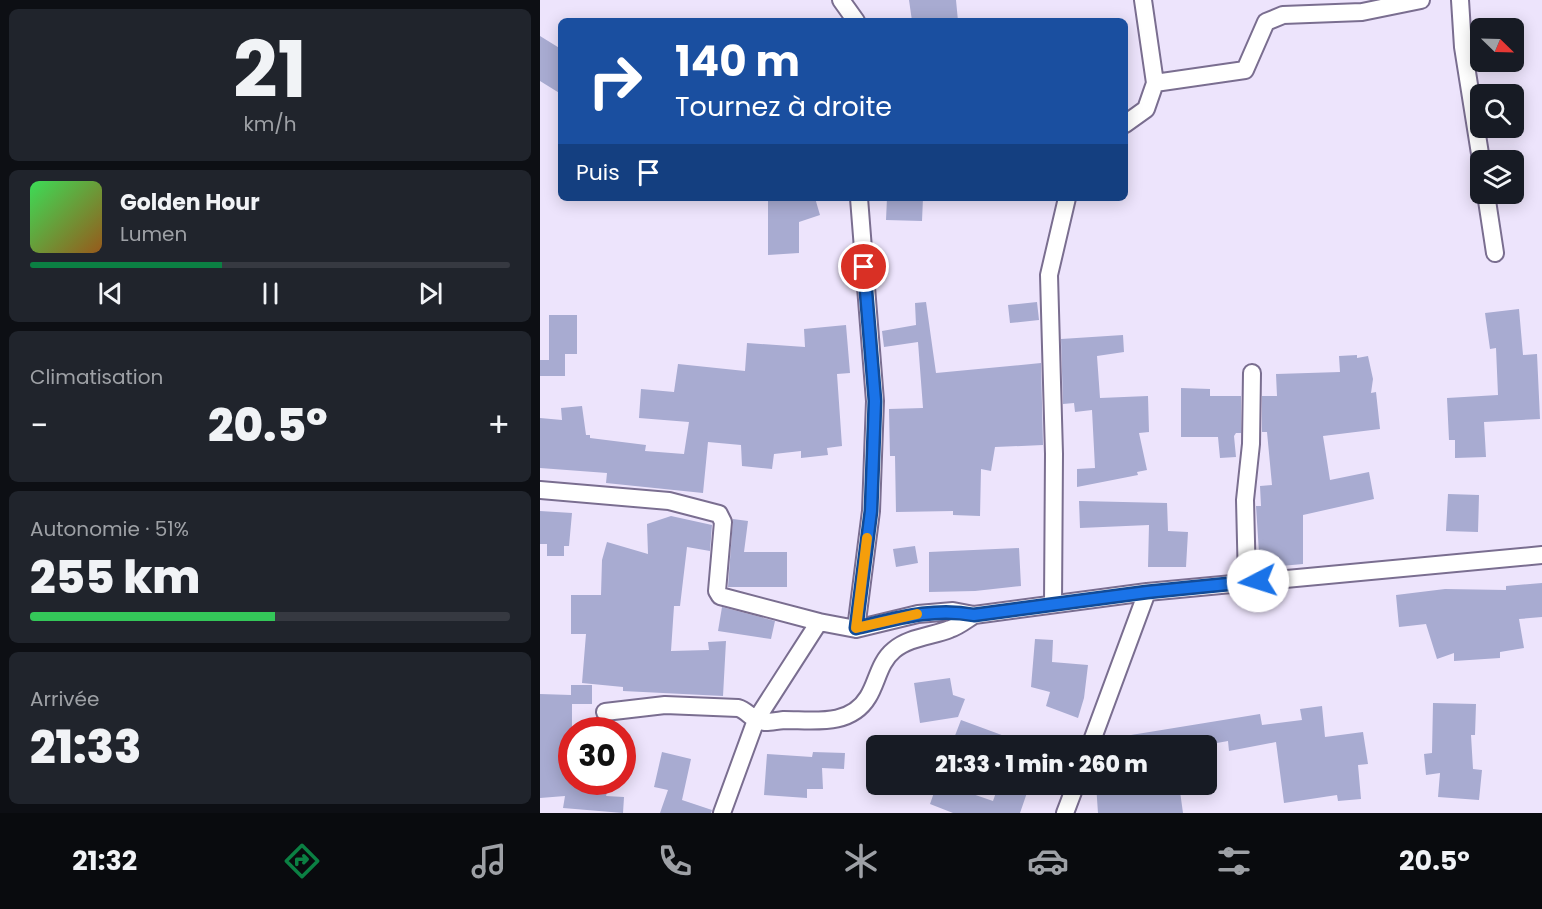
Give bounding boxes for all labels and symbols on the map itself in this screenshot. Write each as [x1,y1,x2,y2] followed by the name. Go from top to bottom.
[1470,18,1524,72] north arrow
[838,241,889,292] pin
[1226,549,1290,613] position arrow
[558,717,636,795] speed limit sign: 30

